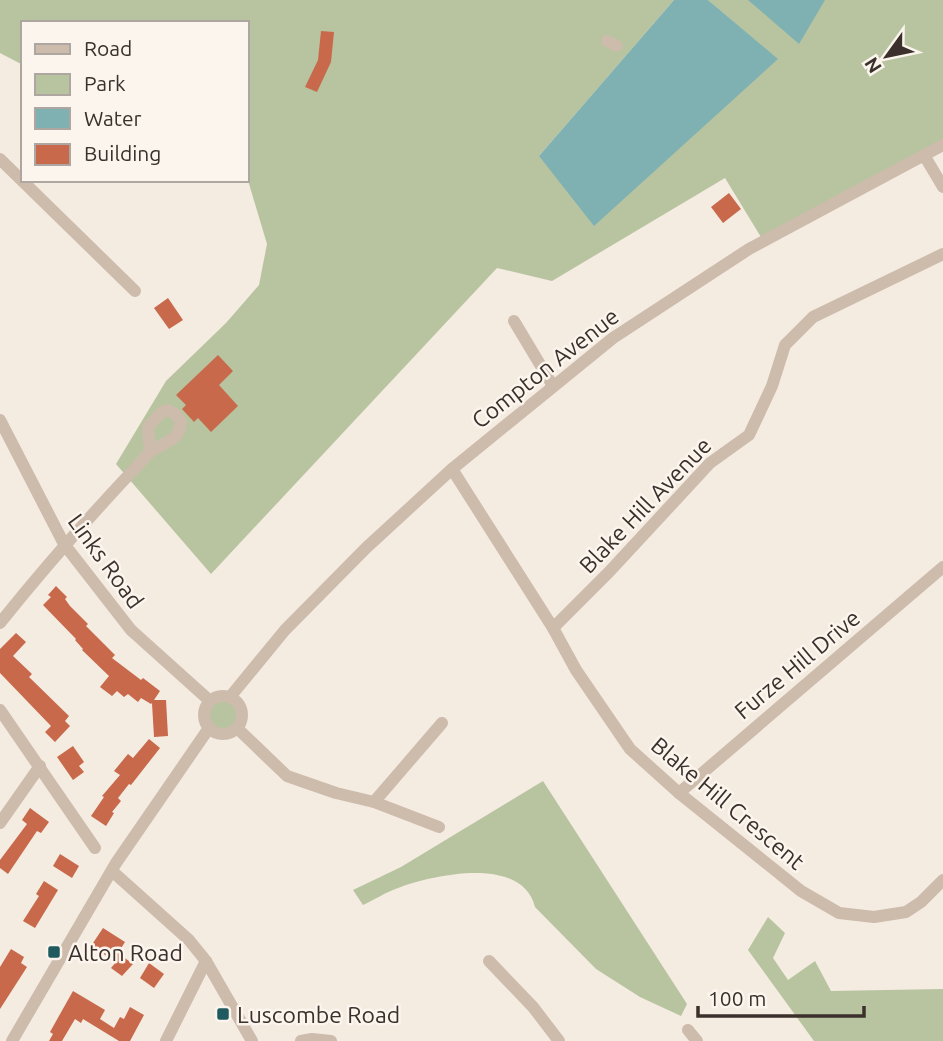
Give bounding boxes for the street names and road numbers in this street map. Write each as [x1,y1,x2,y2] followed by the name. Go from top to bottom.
[467,303,623,433] street label: Compton Avenue
[574,432,716,578] street label: Blake Hill Avenue
[63,509,149,613] street label: Links Road
[729,605,865,723] street label: Furze Hill Drive
[647,732,809,874] street label: Blake Hill Crescent

